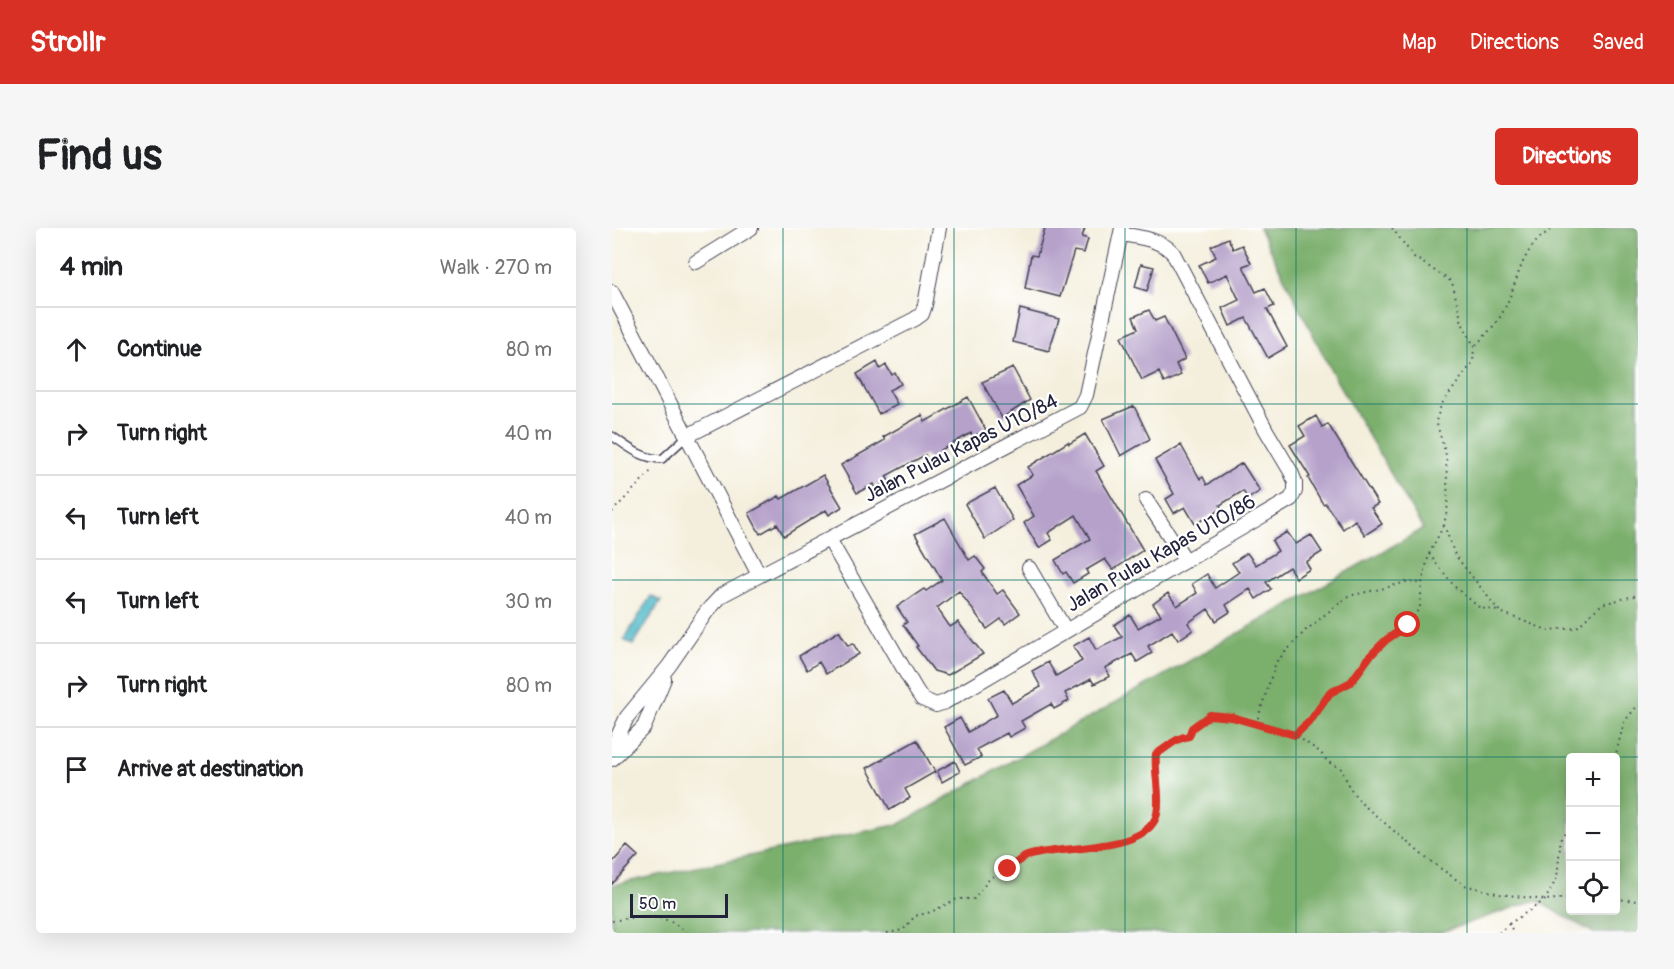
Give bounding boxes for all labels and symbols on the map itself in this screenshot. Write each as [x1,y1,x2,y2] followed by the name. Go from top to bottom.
[860,388,1062,508] street label: Jalan Pulau Kapas U10/84
[1062,489,1260,617] street label: Jalan Pulau Kapas U10/86
[1394,611,1420,637] route start
[994,855,1020,881] route end
[630,891,728,918] scale bar

